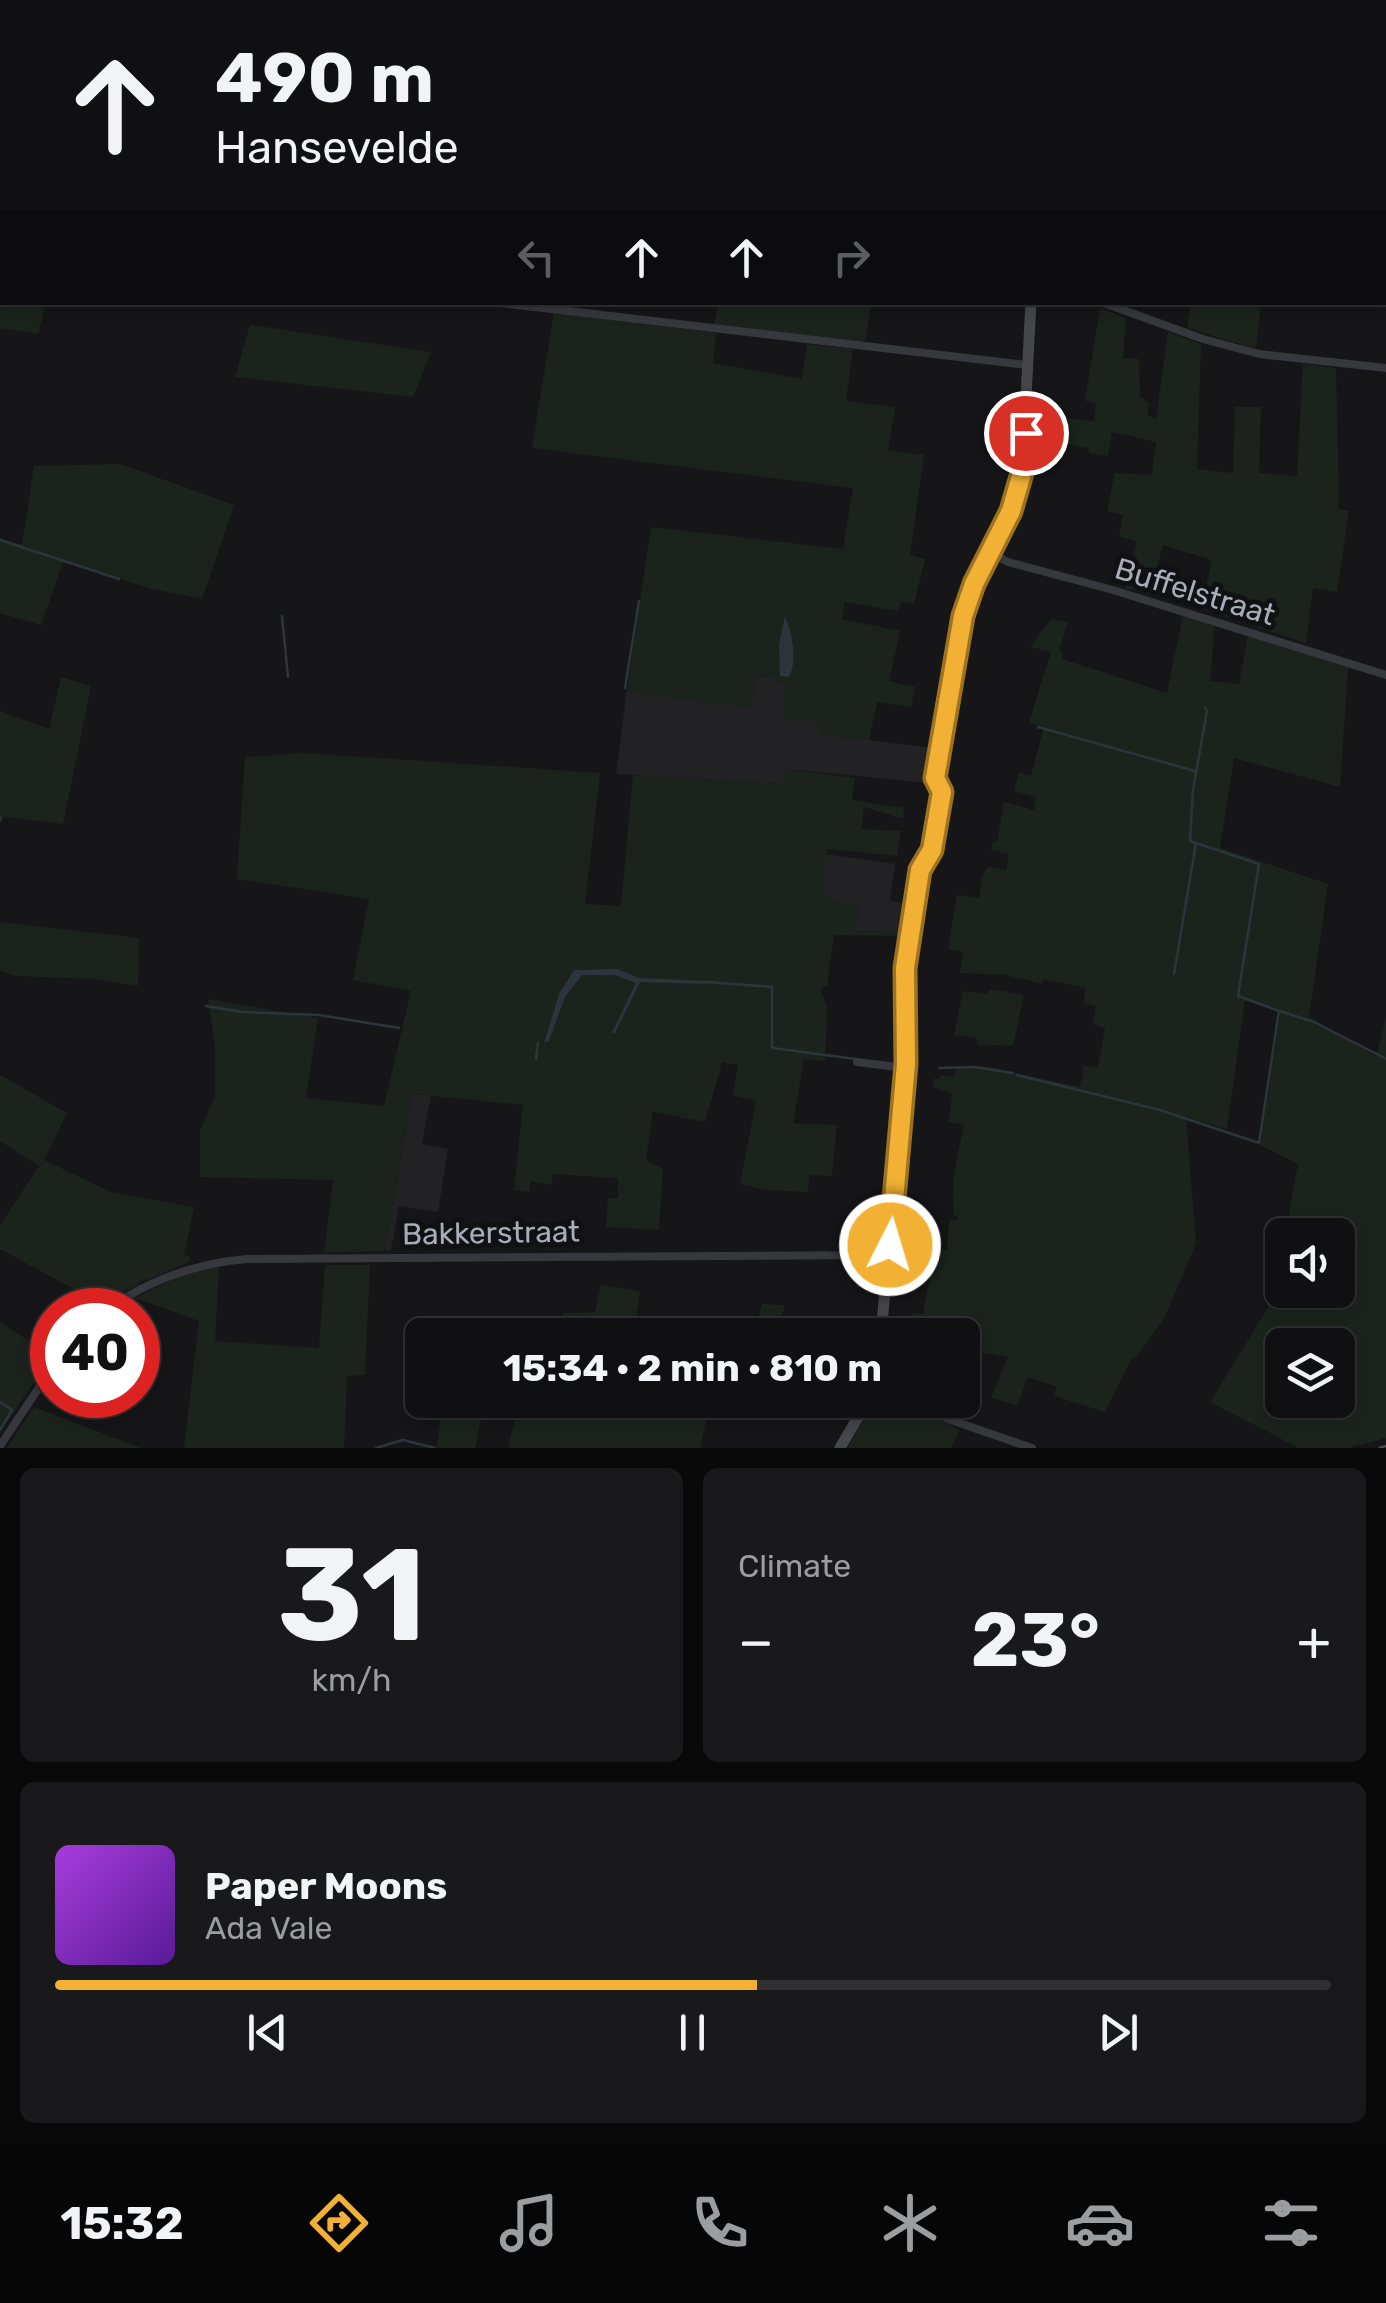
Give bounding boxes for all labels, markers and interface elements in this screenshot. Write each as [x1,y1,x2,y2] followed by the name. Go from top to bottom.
[215,37,434,120] text: 490 m
[50,40,180,170] icon: ahead
[215,121,459,174] text: Hansevelde
[509,230,564,285] icon: left
[614,230,669,285] icon: ahead
[719,230,774,285] icon: ahead
[824,230,879,285] icon: right
[984,391,1069,476] pin
[999,406,1054,461] icon: arrive
[1111,551,1280,633] street label: Buffelstraat
[838,1193,942,1297] position arrow
[402,1213,581,1253] street label: Bakkerstraat
[1265,1218,1355,1418] map controls
[1265,1218,1355,1308] button: sound
[30,1288,160,1418] speed limit sign: 40
[1265,1328,1355,1418] button: layers
[503,1345,882,1391] text: 15:34 · 2 min · 810 m
[277,1518,426,1673] text: 31
[738,1547,851,1585] text: Climate
[971,1596,1100,1685] text: 23°
[738,1609,774,1674] text: −
[1297,1609,1331,1674] text: +
[312,1661,391,1699] text: km/h
[205,1863,447,1909] text: Paper Moons
[205,1909,332,1947] text: Ada Vale
[240,2005,295,2060] icon: previous
[665,2005,720,2060] icon: pause
[1091,2005,1146,2060] icon: next
[304,2188,374,2258] icon: directions
[494,2188,564,2258] icon: music
[685,2188,755,2258] icon: phone
[875,2188,945,2258] icon: climate
[1065,2188,1135,2258] icon: car
[1256,2188,1326,2258] icon: filters
[60,2197,184,2250] text: 15:32

